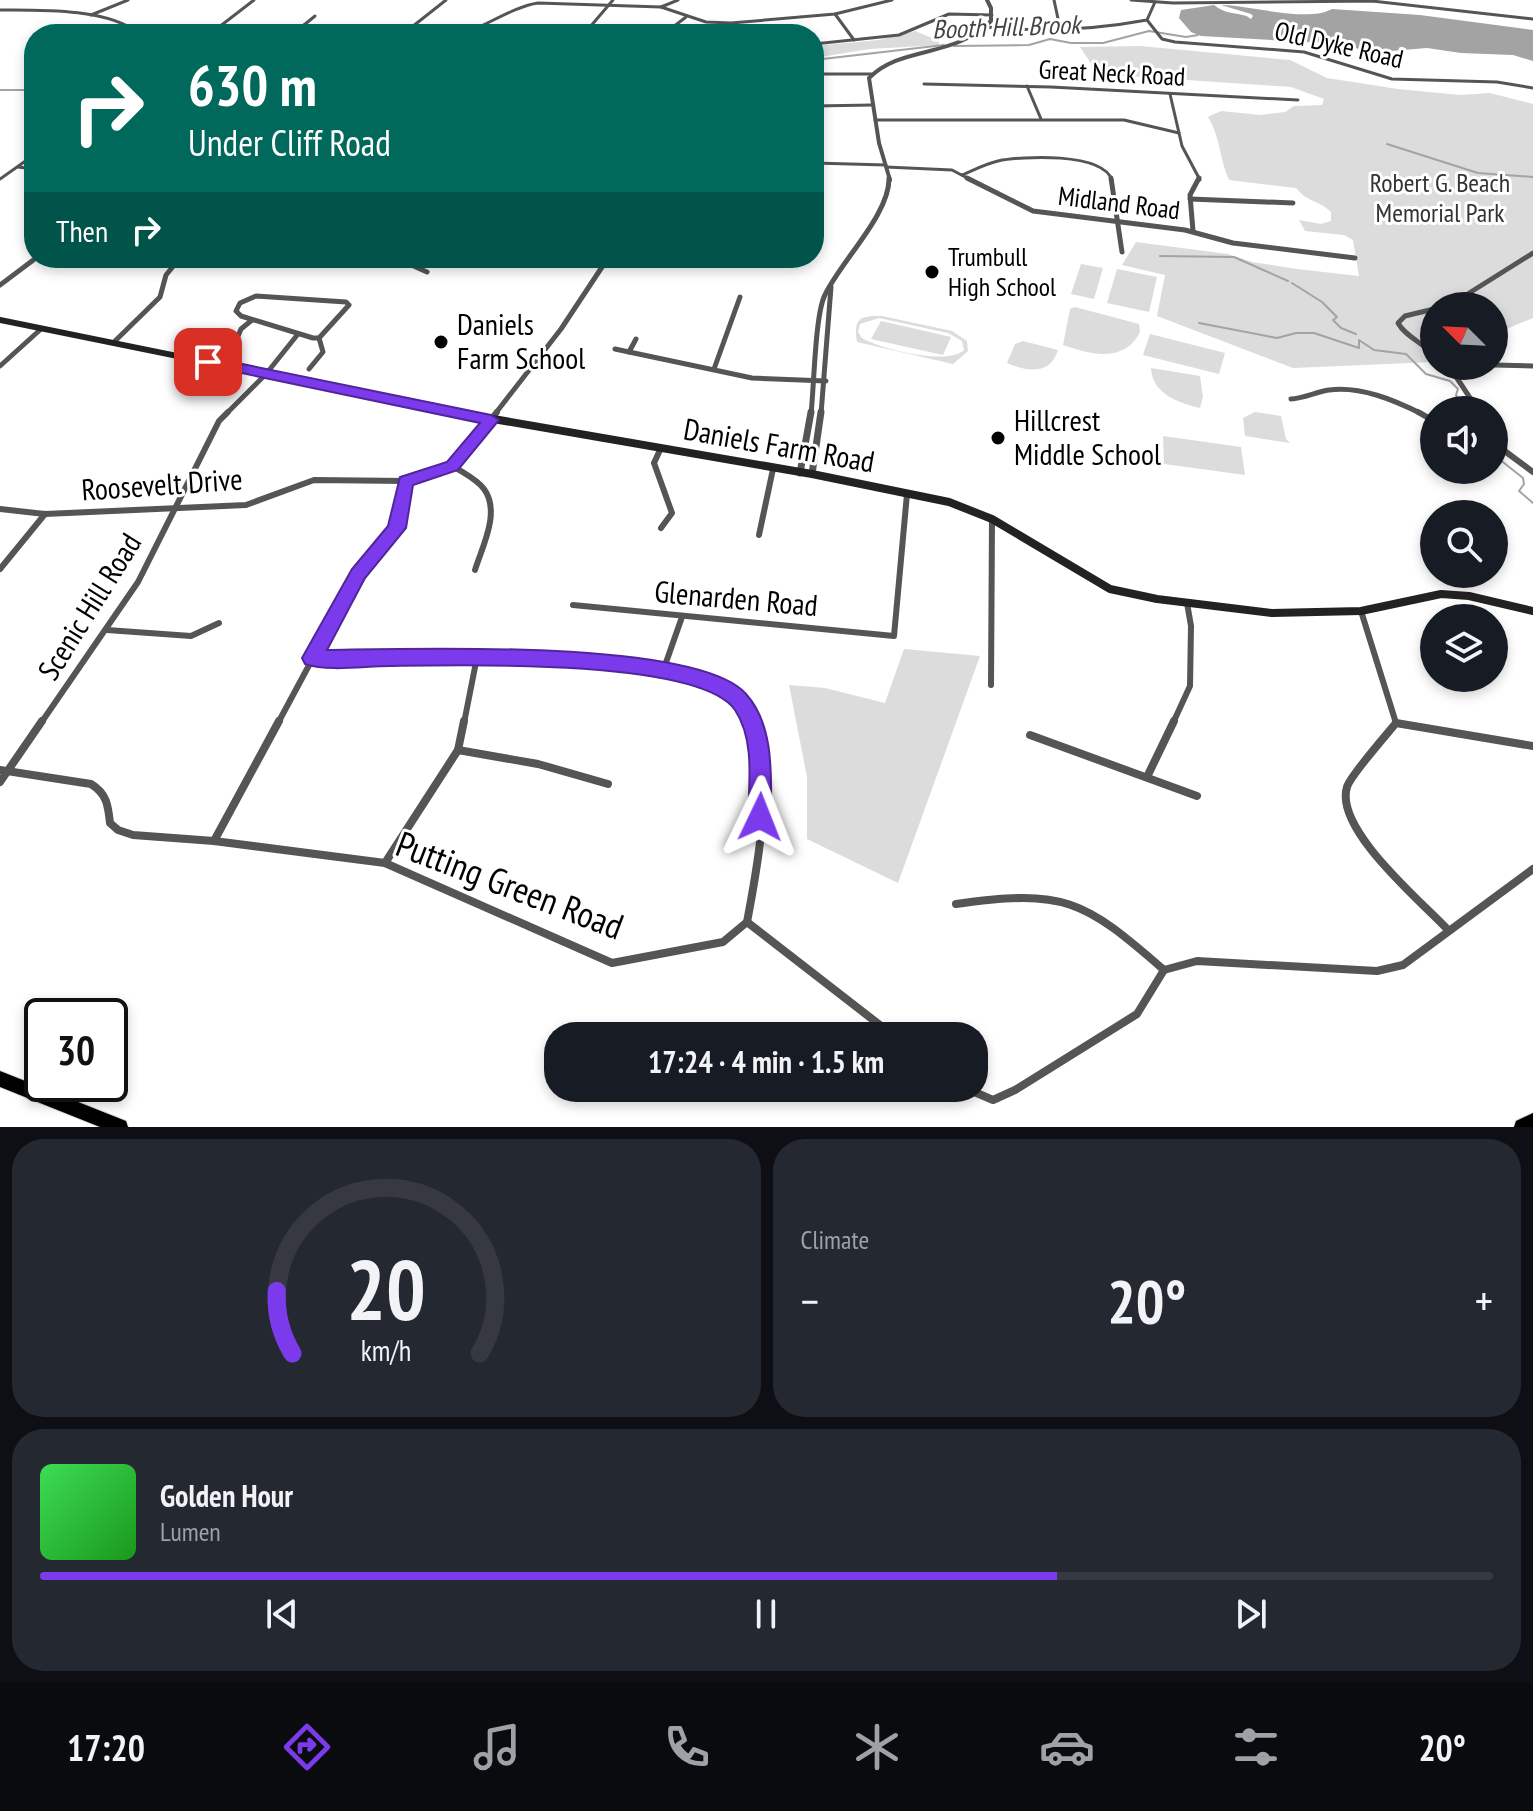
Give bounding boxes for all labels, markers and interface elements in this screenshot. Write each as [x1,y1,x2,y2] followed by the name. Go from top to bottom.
[931,7,1083,46] water label: Booth Hill Brook
[1272,14,1406,75] street label: Old Dyke Road
[188,49,317,121] text: 630 m
[1038,52,1186,93] street label: Great Neck Road
[56,56,160,160] icon: right
[188,119,391,166] text: Under Cliff Road
[1370,166,1510,229] park label: Robert G. Beach Memorial Park
[1056,179,1182,226] street label: Midland Road
[124,208,168,252] icon: right
[56,211,108,250] text: Then
[948,240,1056,303] place label: Trumbull High School
[923,263,941,281] marker: Trumbull High School
[1420,292,1508,380] north arrow
[1420,292,1508,692] map controls
[457,304,585,377] place label: Daniels Farm School
[174,328,242,396] pin
[432,333,450,351] marker: Daniels Farm School
[186,340,230,384] icon: arrive
[1420,396,1508,484] button: sound
[1014,400,1161,473] place label: Hillcrest Middle School
[681,409,878,480] street label: Daniels Farm Road
[989,429,1007,447] marker: Hillcrest Middle School
[80,458,244,509] street label: Roosevelt Drive
[1420,500,1508,588] button: search
[28,526,149,687] street label: Scenic Hill Road
[653,571,819,624] street label: Glenarden Road
[1420,604,1508,692] button: layers
[718,775,802,859] position arrow
[390,820,630,949] street label: Putting Green Road
[24,998,128,1102] speed limit sign: 30
[648,1042,884,1081] text: 17:24 · 4 min · 1.5 km
[801,1223,869,1256] text: Climate
[346,1235,426,1343] text: 20
[1107,1262,1186,1340] text: 20°
[801,1272,819,1329] text: −
[1475,1272,1493,1329] text: +
[361,1332,412,1369] text: km/h
[160,1476,293,1515] text: Golden Hour
[160,1515,221,1548] text: Lumen
[260,1592,304,1636] icon: previous
[744,1592,788,1636] icon: pause
[1229,1592,1273,1636] icon: next
[279,1719,335,1775] icon: directions
[469,1719,525,1775] icon: music
[659,1719,715,1775] icon: phone
[849,1719,905,1775] icon: climate
[1039,1719,1095,1775] icon: car
[1228,1719,1284,1775] icon: filters
[67,1724,145,1771] text: 17:20
[1418,1724,1466,1771] text: 20°

